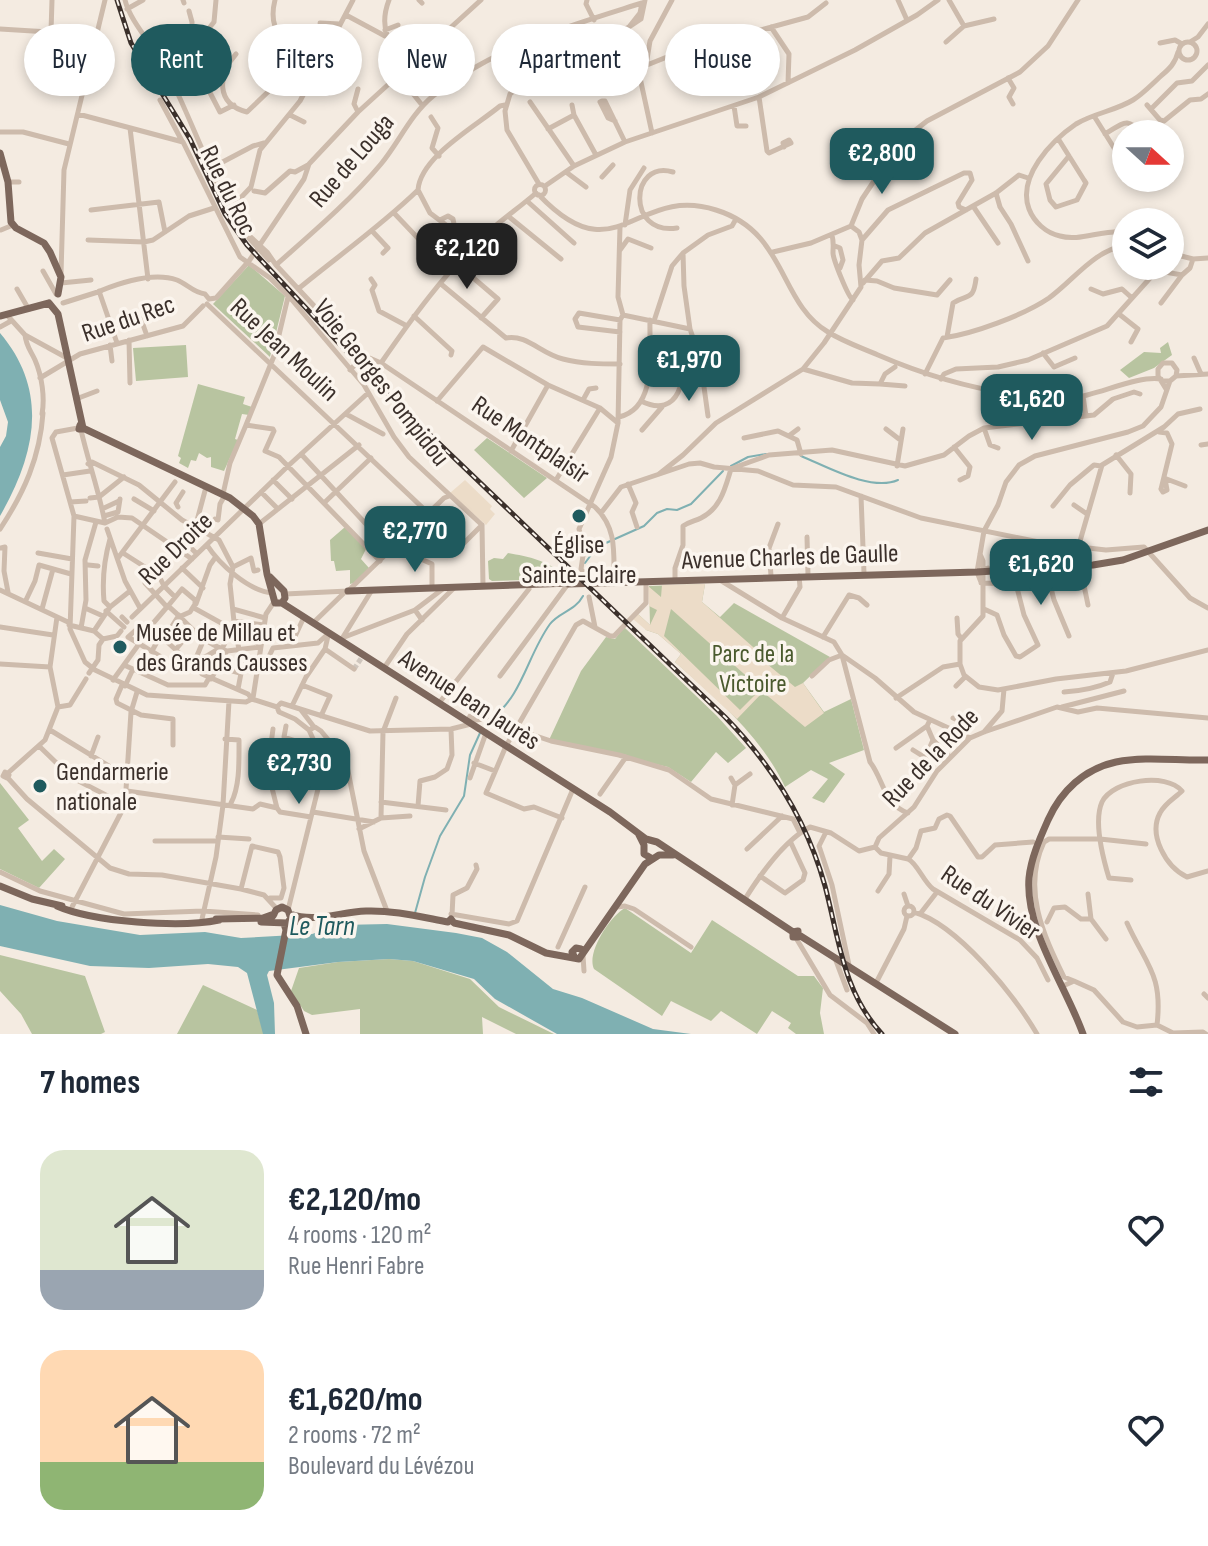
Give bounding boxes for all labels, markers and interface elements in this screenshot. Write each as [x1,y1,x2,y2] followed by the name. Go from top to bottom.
[24,24,115,96] chip: Buy
[131,24,232,96] chip: Rent
[248,24,362,96] chip: Filters
[378,24,475,96] chip: New
[491,24,649,96] chip: Apartment
[665,24,780,96] chip: House
[303,108,401,214] street label: Rue de Louga
[1112,120,1184,192] north arrow
[1112,120,1184,280] map controls
[817,128,947,196] pin: €2,800
[848,138,916,169] text: €2,800
[193,141,263,241] street label: Rue du Roc
[1112,208,1184,280] button: layers
[402,223,532,291] pin: €2,120
[434,233,500,264] text: €2,120
[78,289,179,350] street label: Rue du Rec
[223,292,345,408] street label: Rue Jean Moulin
[306,293,455,472] street label: Voie Georges Pompidou
[624,335,754,403] pin: €1,970
[656,345,722,376] text: €1,970
[967,374,1097,442] pin: €1,620
[999,384,1065,415] text: €1,620
[466,390,595,491] street label: Rue Montplaisir
[133,506,220,592] street label: Rue Droite
[350,506,480,574] pin: €2,770
[570,507,588,525] marker: Église Sainte-Claire
[382,516,448,547] text: €2,770
[522,530,636,591] place label: Église Sainte-Claire
[680,538,899,577] street label: Avenue Charles de Gaulle
[976,539,1106,607] pin: €1,620
[1008,549,1074,580] text: €1,620
[136,618,308,679] place label: Musée de Millau et des Grands Causses
[111,638,129,656] marker: Musée de Millau et des Grands Causses
[712,639,794,700] park label: Parc de la Victoire
[392,643,545,757] street label: Avenue Jean Jaurès
[876,702,986,814] street label: Rue de la Rode
[234,738,364,806] pin: €2,730
[266,748,332,779] text: €2,730
[56,757,169,818] place label: Gendarmerie nationale
[31,777,49,795] marker: Gendarmerie nationale
[935,859,1046,948] street label: Rue du Vivier
[289,910,355,943] water label: Le Tarn
[1124,1060,1168,1104] icon: filters
[40,1062,140,1103] text: 7 homes
[288,1179,421,1220] text: €2,120/mo
[104,1182,200,1278] icon: home
[1124,1208,1168,1252] icon: heart
[288,1220,432,1251] text: 4 rooms · 120 m²
[288,1251,424,1282] text: Rue Henri Fabre
[288,1379,423,1420] text: €1,620/mo
[104,1382,200,1478] icon: home
[1124,1408,1168,1452] icon: heart
[288,1420,421,1451] text: 2 rooms · 72 m²
[288,1451,474,1482] text: Boulevard du Lévézou

